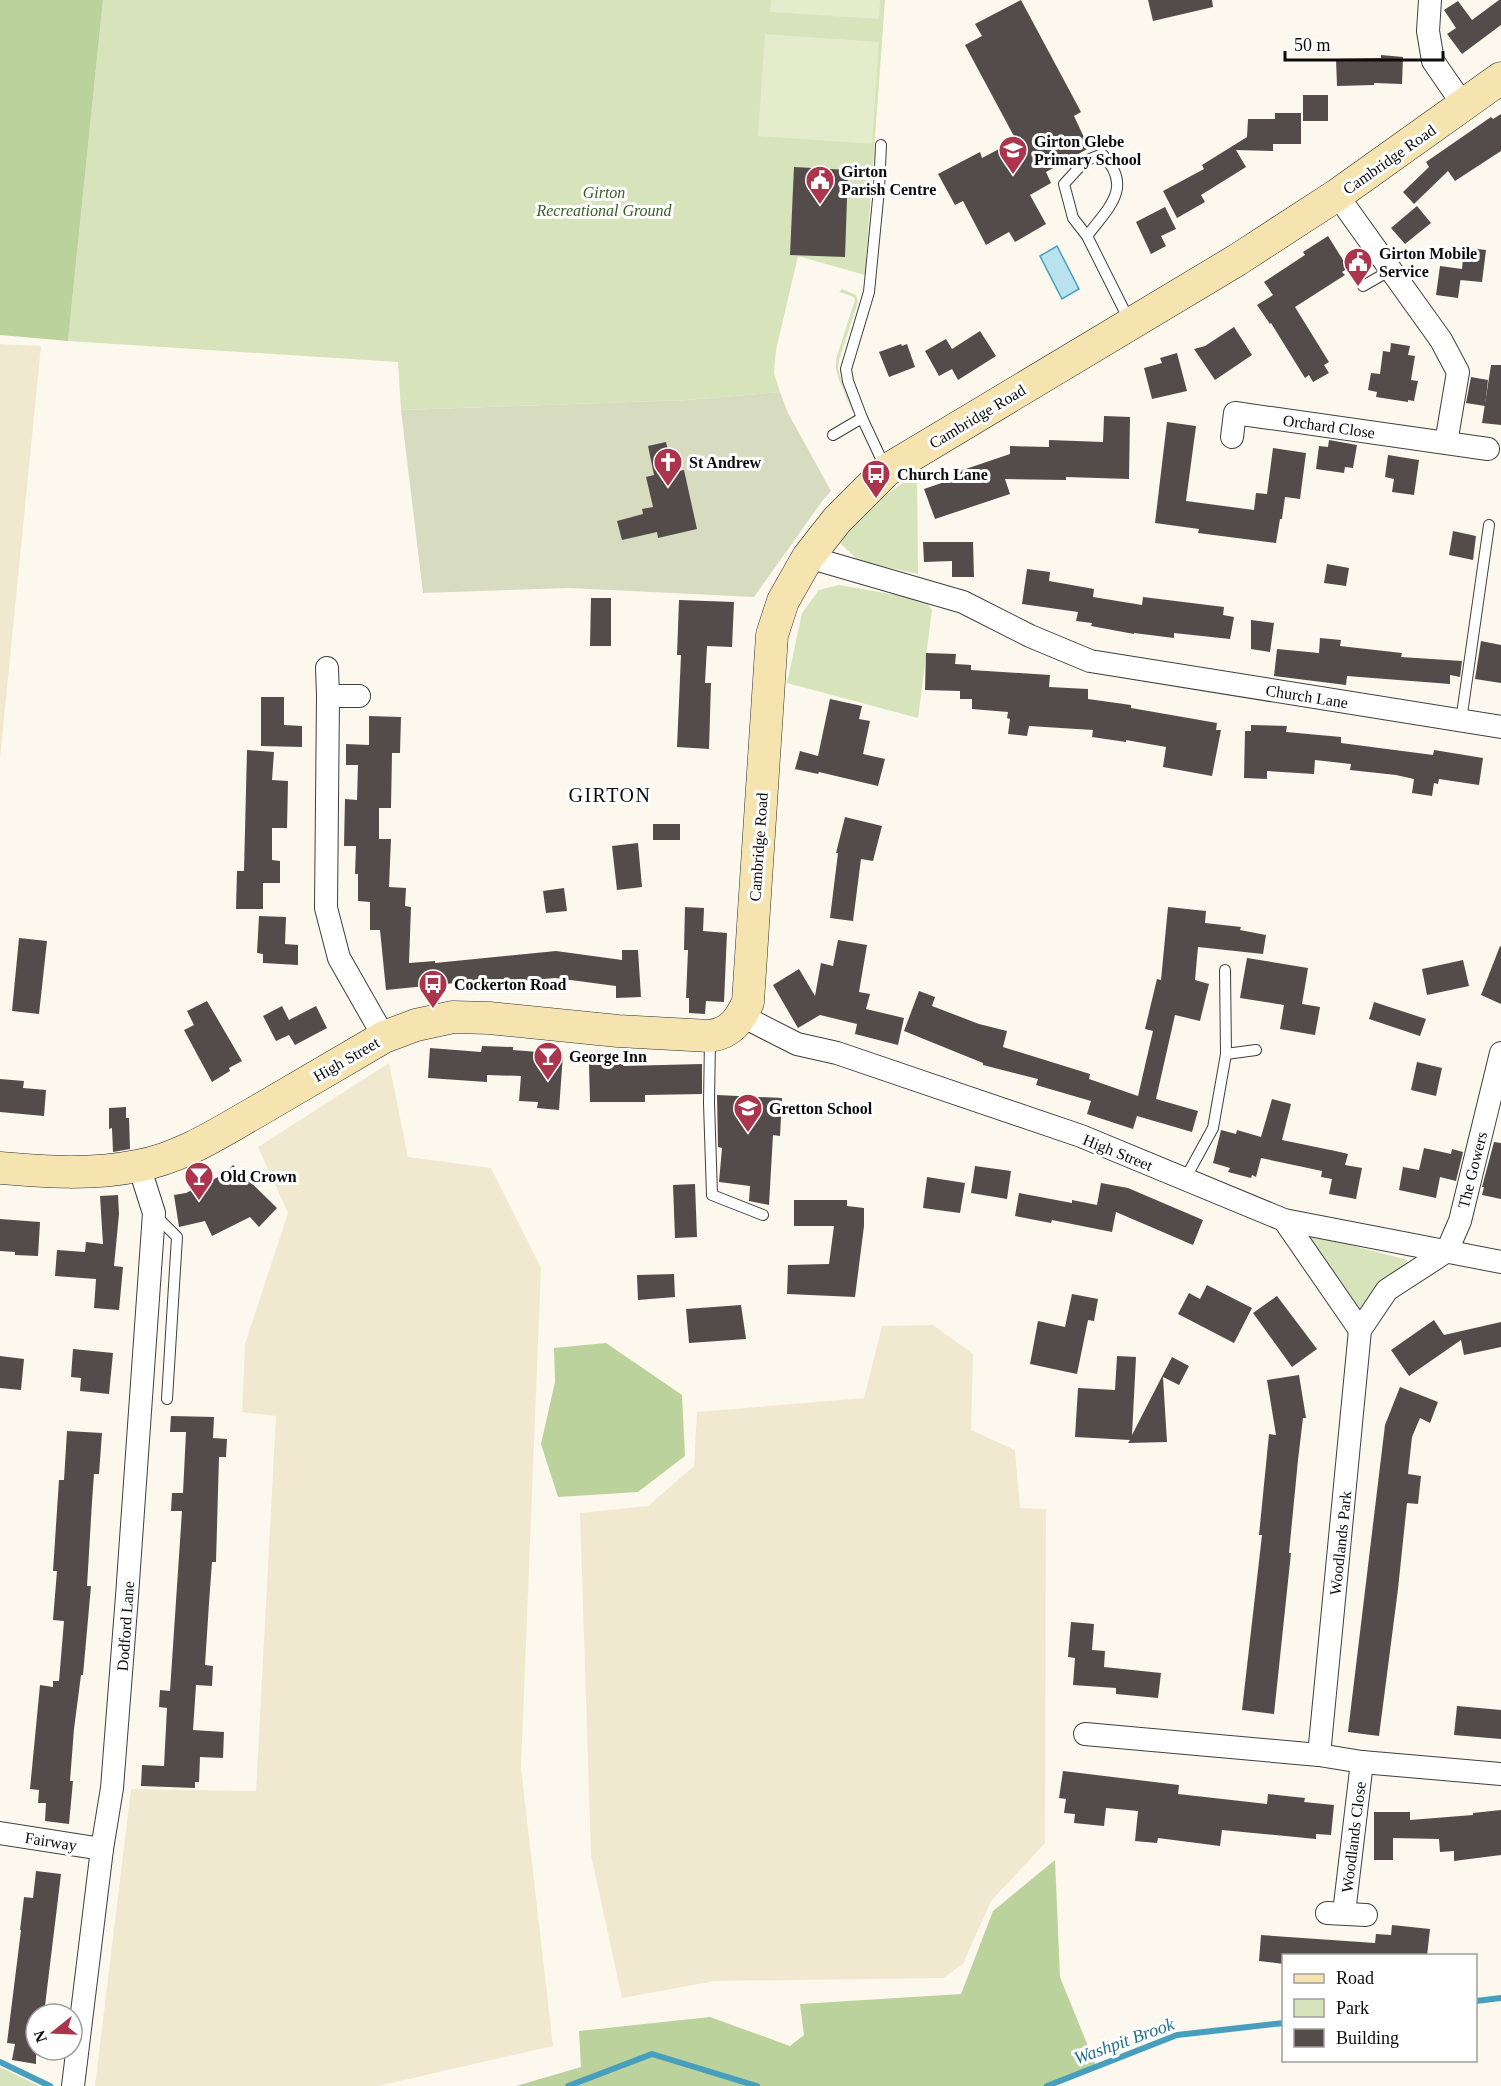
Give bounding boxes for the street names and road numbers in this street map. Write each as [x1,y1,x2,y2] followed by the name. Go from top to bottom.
[1340,121,1439,198] street label: Cambridge Road
[926,381,1029,453] street label: Cambridge Road
[1282,412,1376,441] street label: Orchard Close
[1265,682,1349,711] street label: Church Lane
[746,792,772,902] street label: Cambridge Road
[310,1033,383,1086] street label: High Street
[1455,1130,1490,1210] street label: The Gowers
[1080,1131,1155,1175] street label: High Street
[1327,1490,1354,1596] street label: Woodlands Park
[114,1580,137,1672] street label: Dodford Lane
[1338,1780,1369,1894] street label: Woodlands Close
[24,1829,78,1855] street label: Fairway

